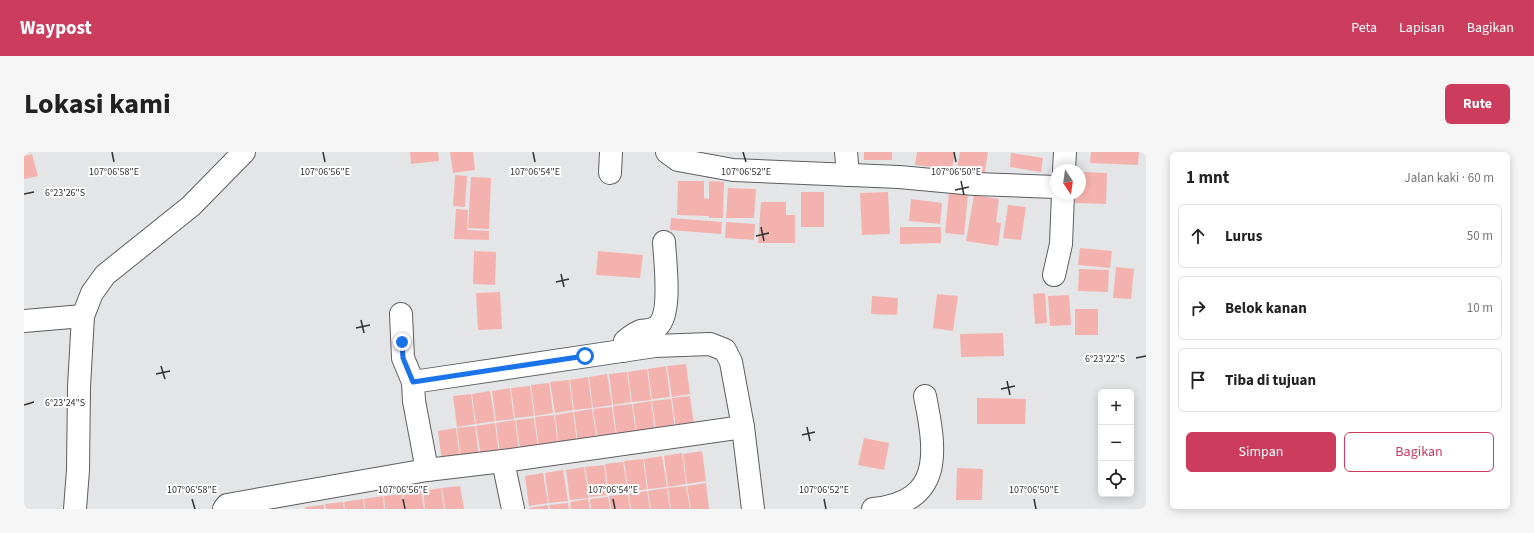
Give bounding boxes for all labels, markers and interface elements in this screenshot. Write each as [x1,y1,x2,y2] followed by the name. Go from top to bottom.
[20,15,92,42] text: Waypost
[1351,18,1377,38] text: Peta
[1399,18,1445,38] text: Lapisan
[1467,18,1514,38] text: Bagikan
[24,84,171,124] text: Lokasi kami
[1445,84,1510,124] button: Rute
[1050,164,1086,200] north arrow
[89,165,139,179] text: 107°06'58"E
[300,165,350,179] text: 107°06'56"E
[510,165,560,179] text: 107°06'54"E
[721,165,771,179] text: 107°06'52"E
[931,165,981,179] text: 107°06'50"E
[1186,166,1229,190] text: 1 mnt
[1404,169,1494,187] text: Jalan kaki · 60 m
[45,186,85,200] text: 6°23'26"S
[1187,225,1209,247] icon: ahead
[1225,226,1262,247] text: Lurus
[1467,227,1493,245] text: 50 m
[1187,297,1209,319] icon: right
[1225,298,1307,319] text: Belok kanan
[1467,299,1493,317] text: 10 m
[393,333,411,351] route end
[576,347,594,365] route start
[1085,352,1125,366] text: 6°23'22"S
[1187,369,1209,391] icon: arrive
[1225,370,1316,391] text: Tiba di tujuan
[1098,389,1134,497] map controls
[1098,389,1134,425] button: +
[45,396,85,410] text: 6°23'24"S
[1098,425,1134,461] button: −
[1186,432,1336,472] button: Simpan
[1344,432,1494,472] button: Bagikan
[1098,461,1134,497] button: locate
[167,483,217,497] text: 107°06'58"E
[378,483,428,497] text: 107°06'56"E
[588,483,638,497] text: 107°06'54"E
[799,483,849,497] text: 107°06'52"E
[1009,483,1059,497] text: 107°06'50"E

